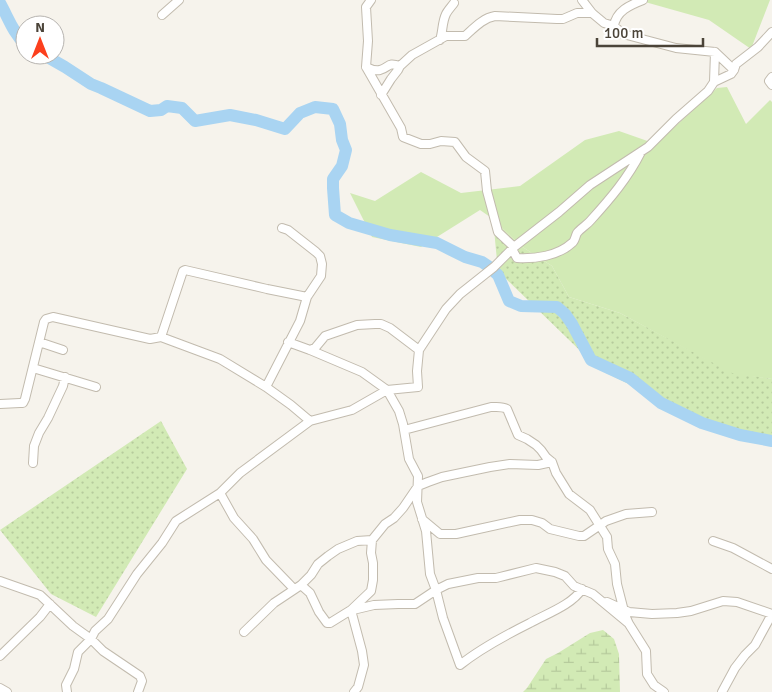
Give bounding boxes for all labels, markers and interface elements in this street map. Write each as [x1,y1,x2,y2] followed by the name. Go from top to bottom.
[15,15,65,65] north arrow
[597,15,703,47] scale bar
[35,19,45,36] text: N
[604,24,644,42] text: 100 m

